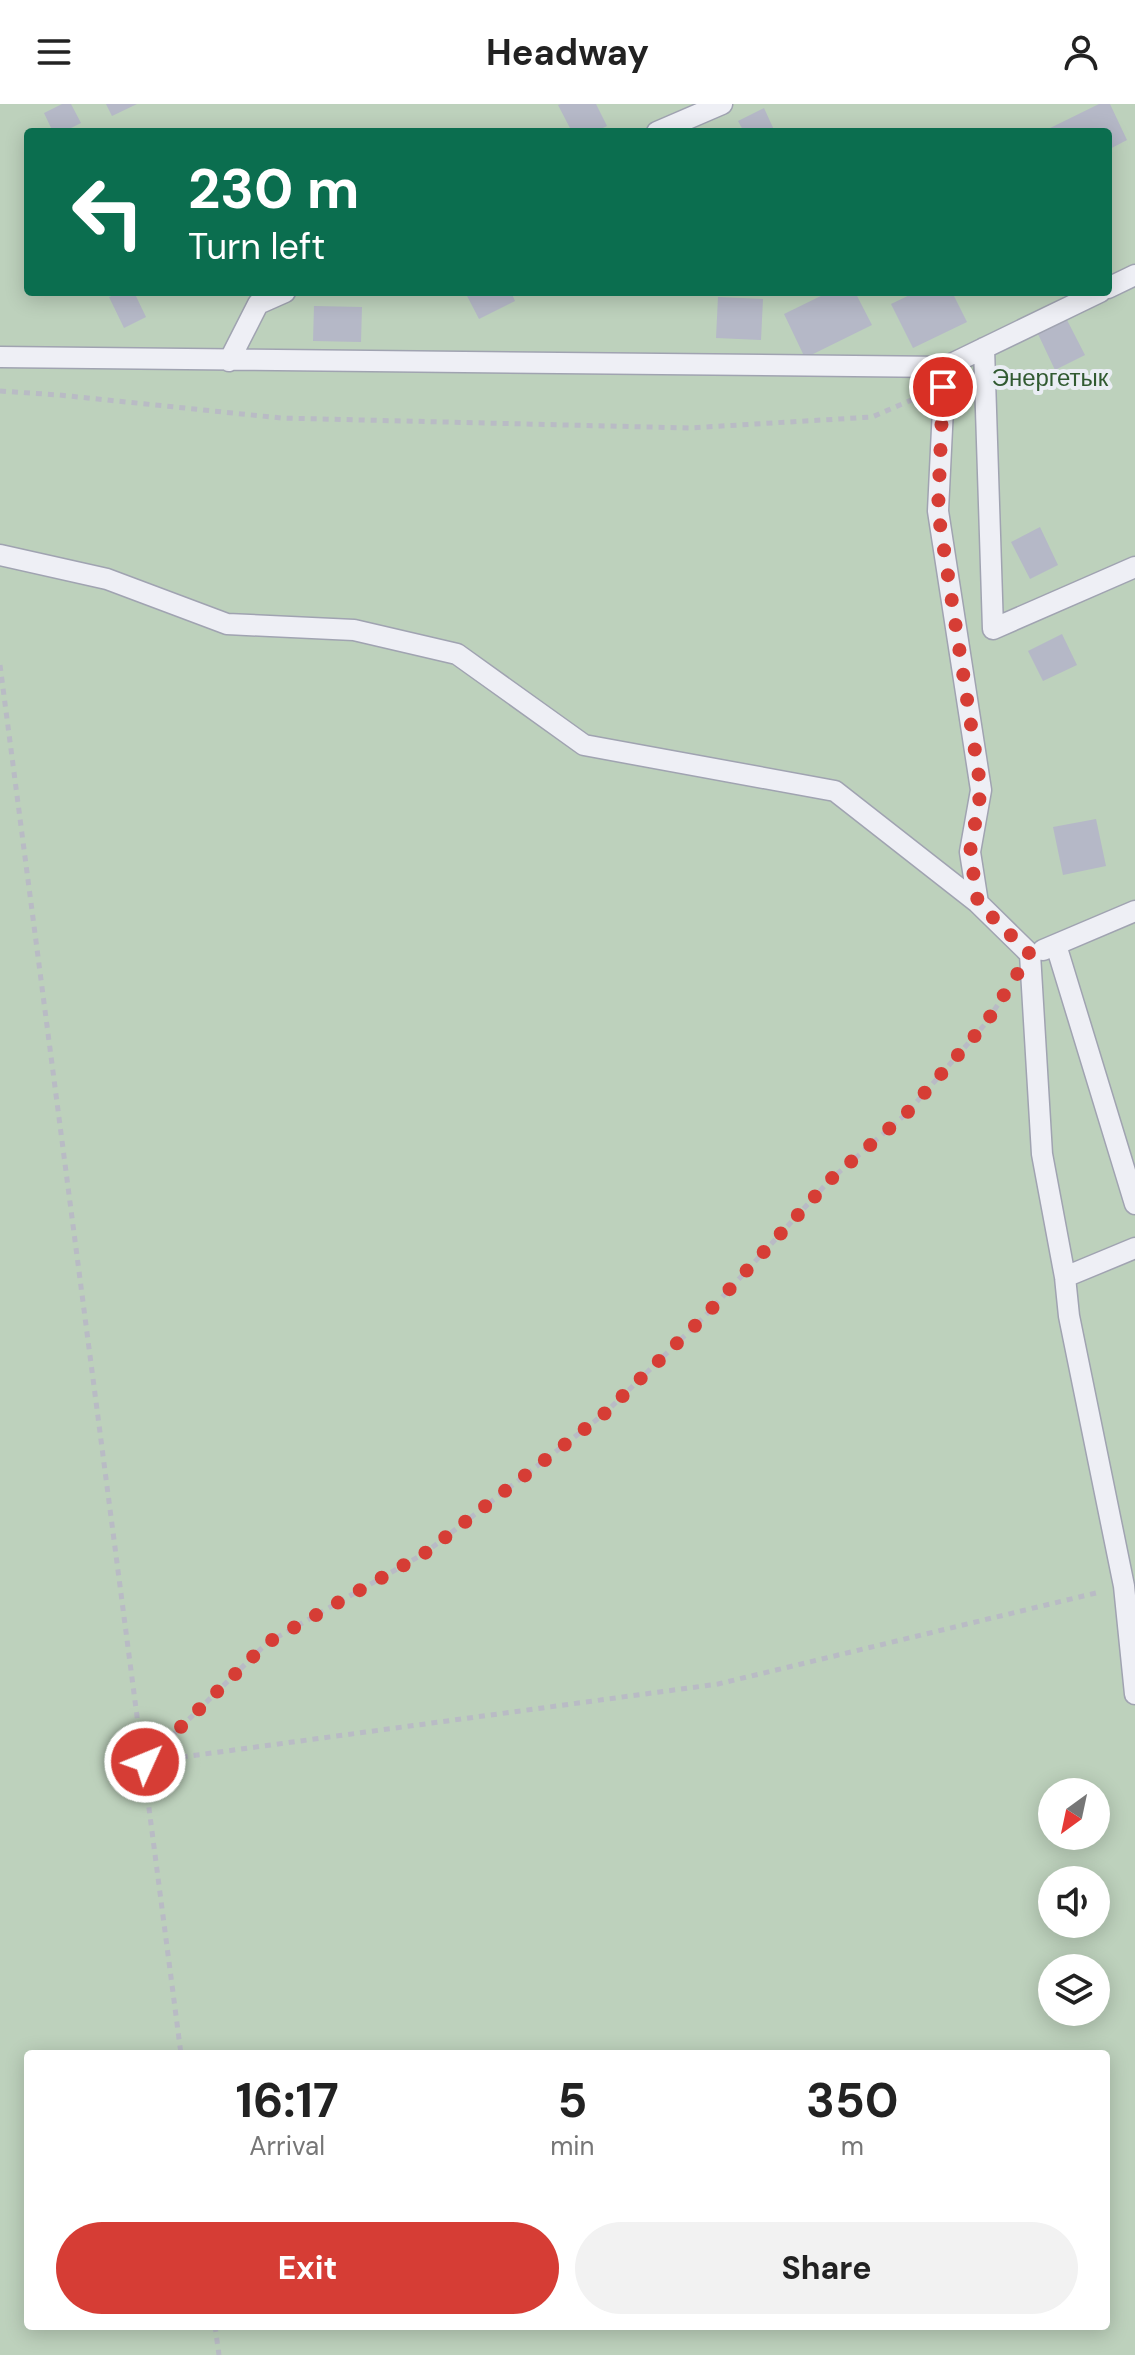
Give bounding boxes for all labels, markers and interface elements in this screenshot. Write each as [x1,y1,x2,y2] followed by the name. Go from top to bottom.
[486,29,649,76] text: Headway
[32,30,76,74] icon: menu
[1059,30,1103,74] icon: person
[188,152,359,225] text: 230 m
[56,160,160,264] icon: left
[188,223,325,270] text: Turn left
[909,353,977,421] pin
[992,362,1109,393] park label: Энергетык
[921,365,965,409] icon: arrive
[103,1720,187,1804] position arrow
[1038,1778,1110,1850] north arrow
[1038,1778,1110,2026] map controls
[1038,1866,1110,1938] button: sound
[1038,1954,1110,2026] button: layers
[235,2069,339,2132] text: 16:17
[557,2069,587,2132] text: 5
[806,2069,899,2132] text: 350
[249,2129,325,2163] text: Arrival
[550,2129,595,2163] text: min
[841,2129,864,2163] text: m
[56,2222,559,2314] button: Exit
[575,2222,1078,2314] button: Share

